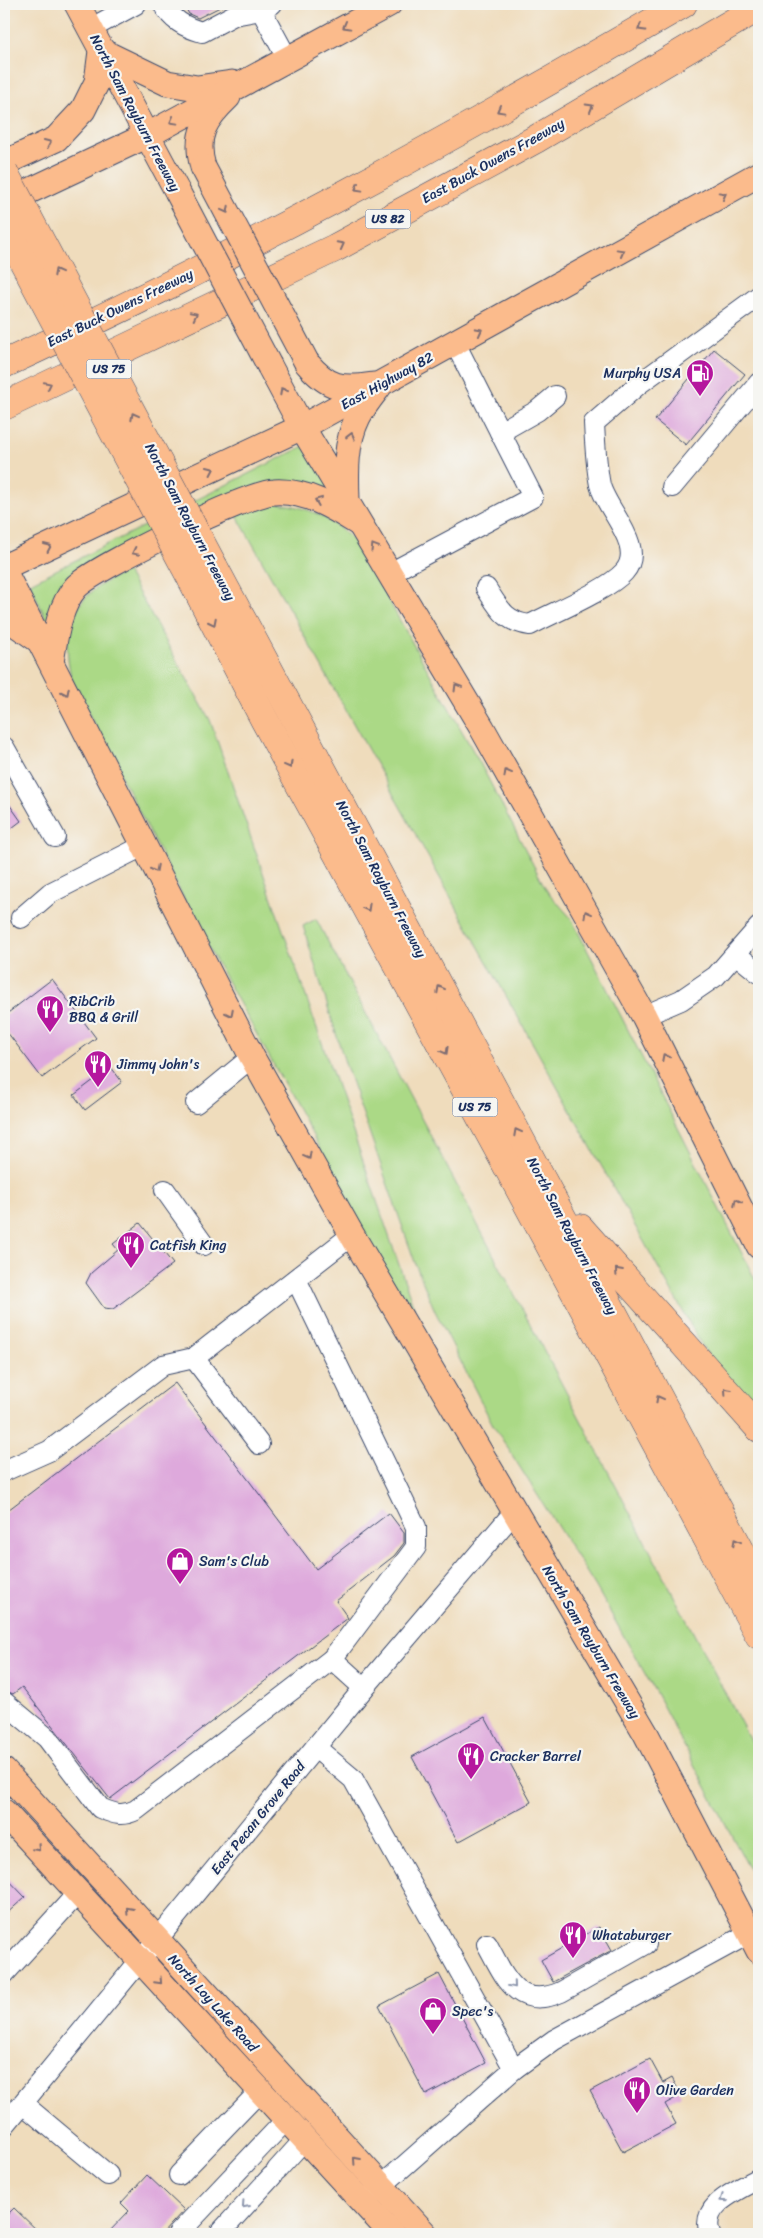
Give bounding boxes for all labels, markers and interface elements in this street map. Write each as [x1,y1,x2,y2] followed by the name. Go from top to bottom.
[342,20,351,30] one-way arrow
[637,22,646,32] one-way arrow
[83,30,188,197] street label: North Sam Rayburn Freeway
[585,103,594,113] one-way arrow
[496,104,505,114] one-way arrow
[417,111,570,211] street label: East Buck Owens Freeway
[169,115,178,125] one-way arrow
[43,138,52,149] one-way arrow
[354,182,363,192] one-way arrow
[718,191,727,201] one-way arrow
[219,205,229,214] one-way arrow
[366,210,410,228] road number: US 82
[335,241,344,251] one-way arrow
[616,248,625,258] one-way arrow
[42,261,198,354] street label: East Buck Owens Freeway
[53,268,63,277] one-way arrow
[189,311,198,322] one-way arrow
[474,327,483,337] one-way arrow
[336,345,438,417] street label: East Highway 82
[685,358,715,397] fuel station icon: Murphy USA
[86,359,132,378] road number: US 75
[604,361,681,386] place label: Murphy USA
[43,381,52,392] one-way arrow
[280,388,290,397] one-way arrow
[130,412,140,421] one-way arrow
[346,433,356,441] one-way arrow
[138,439,243,606] street label: North Sam Rayburn Freeway
[206,466,215,476] one-way arrow
[314,496,323,507] one-way arrow
[43,542,52,553] one-way arrow
[370,543,380,552] one-way arrow
[131,546,140,556] one-way arrow
[207,616,217,625] one-way arrow
[454,683,464,692] one-way arrow
[60,687,70,696] one-way arrow
[283,760,293,769] one-way arrow
[503,769,513,778] one-way arrow
[329,796,434,963] street label: North Sam Rayburn Freeway
[149,863,159,872] one-way arrow
[361,903,371,912] one-way arrow
[583,911,593,920] one-way arrow
[436,985,446,994] one-way arrow
[69,989,139,1030] place label: RibCrib BBQ & Grill
[35,994,65,1033] restaurant icon: RibCrib BBQ & Grill
[224,1008,234,1017] one-way arrow
[439,1045,449,1054] one-way arrow
[83,1049,113,1088] restaurant icon: Jimmy John's
[116,1052,200,1077] place label: Jimmy John's
[661,1053,671,1062] one-way arrow
[452,1098,498,1116] road number: US 75
[513,1129,523,1138] one-way arrow
[301,1150,311,1159] one-way arrow
[520,1153,625,1320] street label: North Sam Rayburn Freeway
[733,1198,744,1207] one-way arrow
[116,1230,146,1269] restaurant icon: Catfish King
[150,1233,227,1258] place label: Catfish King
[615,1267,624,1276] one-way arrow
[724,1388,733,1397] one-way arrow
[655,1395,665,1404] one-way arrow
[732,1538,742,1547] one-way arrow
[165,1546,195,1585] shop icon: Sam's Club
[199,1549,269,1574] place label: Sam's Club
[535,1560,647,1724] street label: North Sam Rayburn Freeway
[456,1741,486,1780] restaurant icon: Cracker Barrel
[490,1744,582,1769] place label: Cracker Barrel
[204,1754,313,1880] street label: East Pecan Grove Road
[31,1842,40,1851] one-way arrow
[126,1907,135,1916] one-way arrow
[558,1920,588,1959] restaurant icon: Whataburger
[592,1923,672,1948] place label: Whataburger
[162,1948,265,2059] street label: North Loy Lake Road
[153,1975,162,1984] one-way arrow
[507,1979,515,1988] one-way arrow
[418,1996,448,2035] shop icon: Spec's
[452,1999,494,2024] place label: Spec's
[622,2075,652,2114] restaurant icon: Olive Garden
[656,2078,734,2103] place label: Olive Garden
[353,2156,362,2165] one-way arrow
[720,2193,729,2202] one-way arrow
[242,2200,251,2209] one-way arrow

